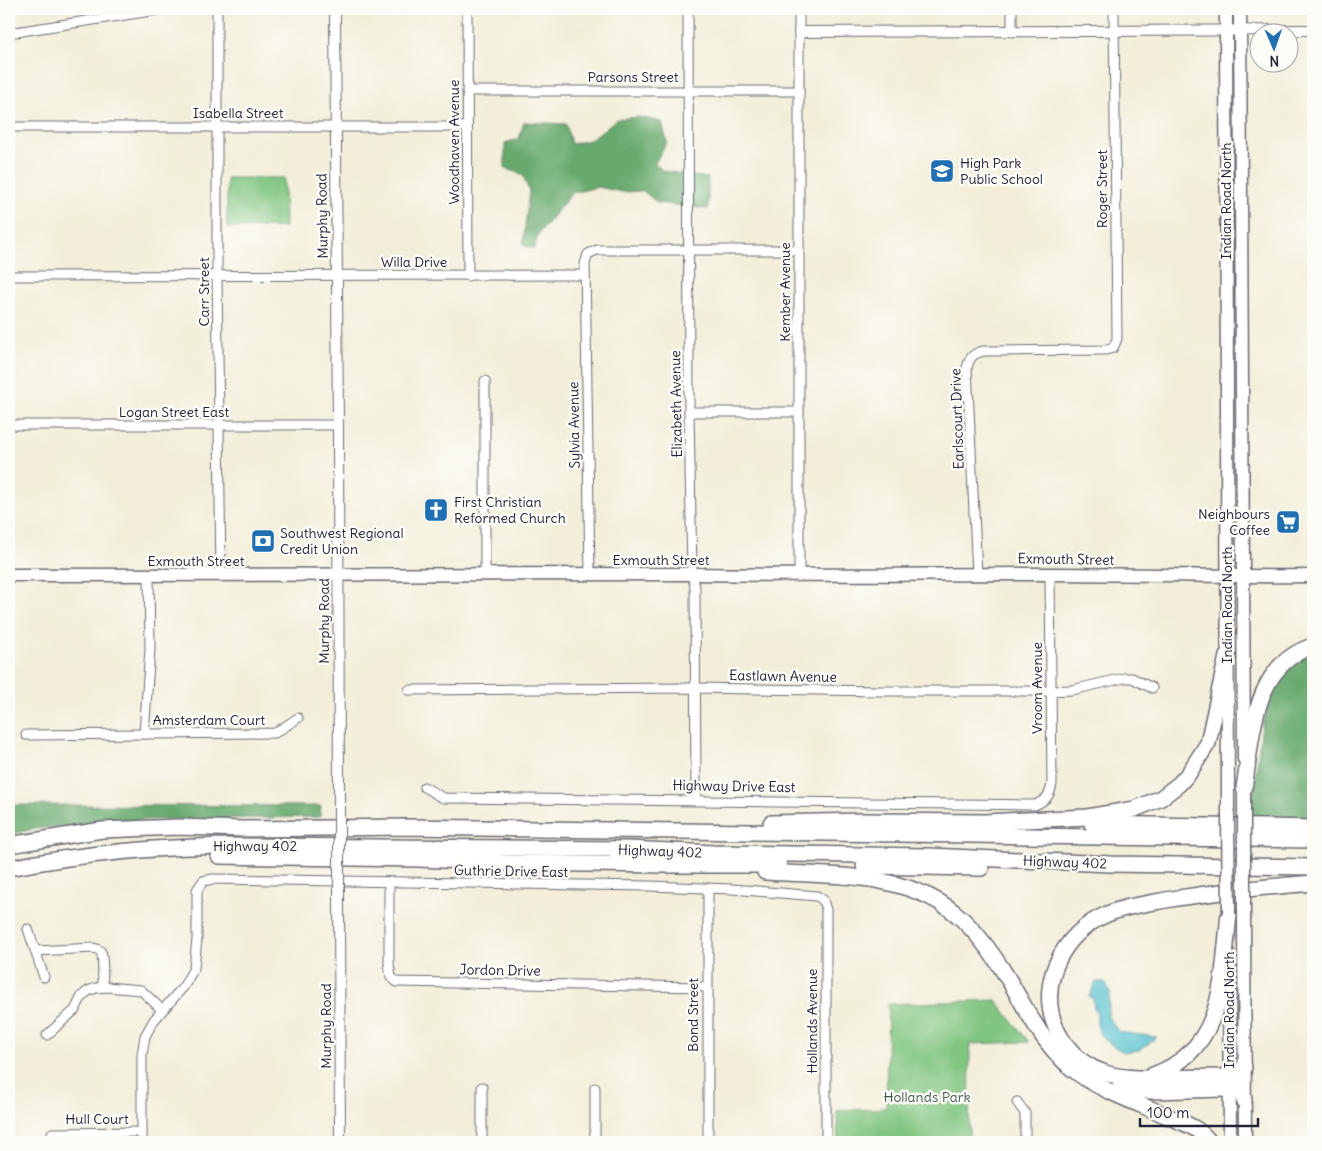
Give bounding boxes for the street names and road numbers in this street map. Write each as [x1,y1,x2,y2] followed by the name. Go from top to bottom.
[587,68,679,86] street label: Parsons Street
[445,80,463,204] street label: Woodhaven Avenue
[193,104,284,122] street label: Isabella Street
[1217,143,1235,260] street label: Indian Road North
[1093,150,1111,228] street label: Roger Street
[312,173,332,259] street label: Murphy Road
[776,242,794,342] street label: Kember Avenue
[381,253,447,271] street label: Willa Drive
[195,257,213,327] street label: Carr Street
[666,350,686,458] street label: Elizabeth Avenue
[946,368,968,470] street label: Earlscourt Drive
[564,381,584,469] street label: Sylvia Avenue
[119,403,229,421] street label: Logan Street East
[1218,547,1236,664] street label: Indian Road North
[1017,549,1115,569] street label: Exmouth Street
[613,551,710,569] street label: Exmouth Street
[148,552,245,570] street label: Exmouth Street
[315,578,333,664] street label: Murphy Road
[1028,642,1046,734] street label: Vroom Avenue
[729,666,837,686] street label: Eastlawn Avenue
[153,711,266,729] street label: Amsterdam Court
[672,776,796,796] street label: Highway Drive East
[213,837,297,855] street label: Highway 402
[618,841,703,861] street label: Highway 402
[1023,852,1108,872] street label: Highway 402
[454,861,569,881] street label: Guthrie Drive East
[1220,952,1238,1069] street label: Indian Road North
[459,960,541,980] street label: Jordon Drive
[803,968,821,1074] street label: Hollands Avenue
[684,978,702,1052] street label: Bond Street
[317,983,335,1069] street label: Murphy Road
[65,1110,129,1128] street label: Hull Court

